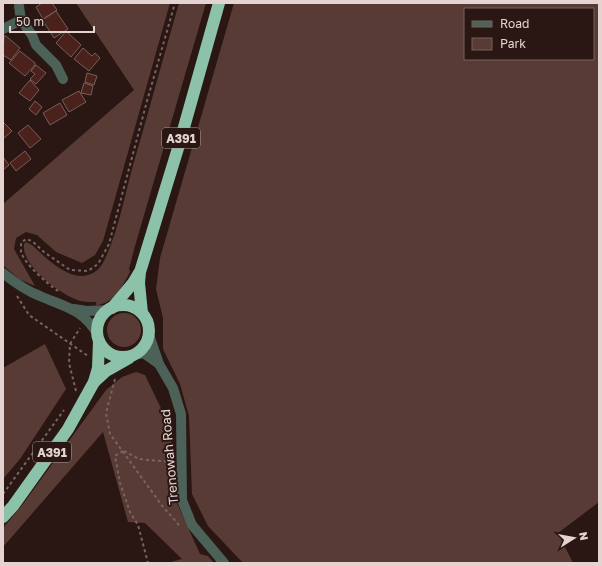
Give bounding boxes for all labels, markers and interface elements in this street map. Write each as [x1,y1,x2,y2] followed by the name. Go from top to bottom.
[10,8,94,34] scale bar
[464,8,594,60] legend
[16,14,44,29] text: 50 m
[500,16,529,31] text: Road
[500,36,526,51] text: Park
[162,128,200,148] road number: A391
[157,409,181,505] street label: Trenowah Road
[33,442,71,462] road number: A391
[554,518,594,558] north arrow
[577,531,591,541] text: N

